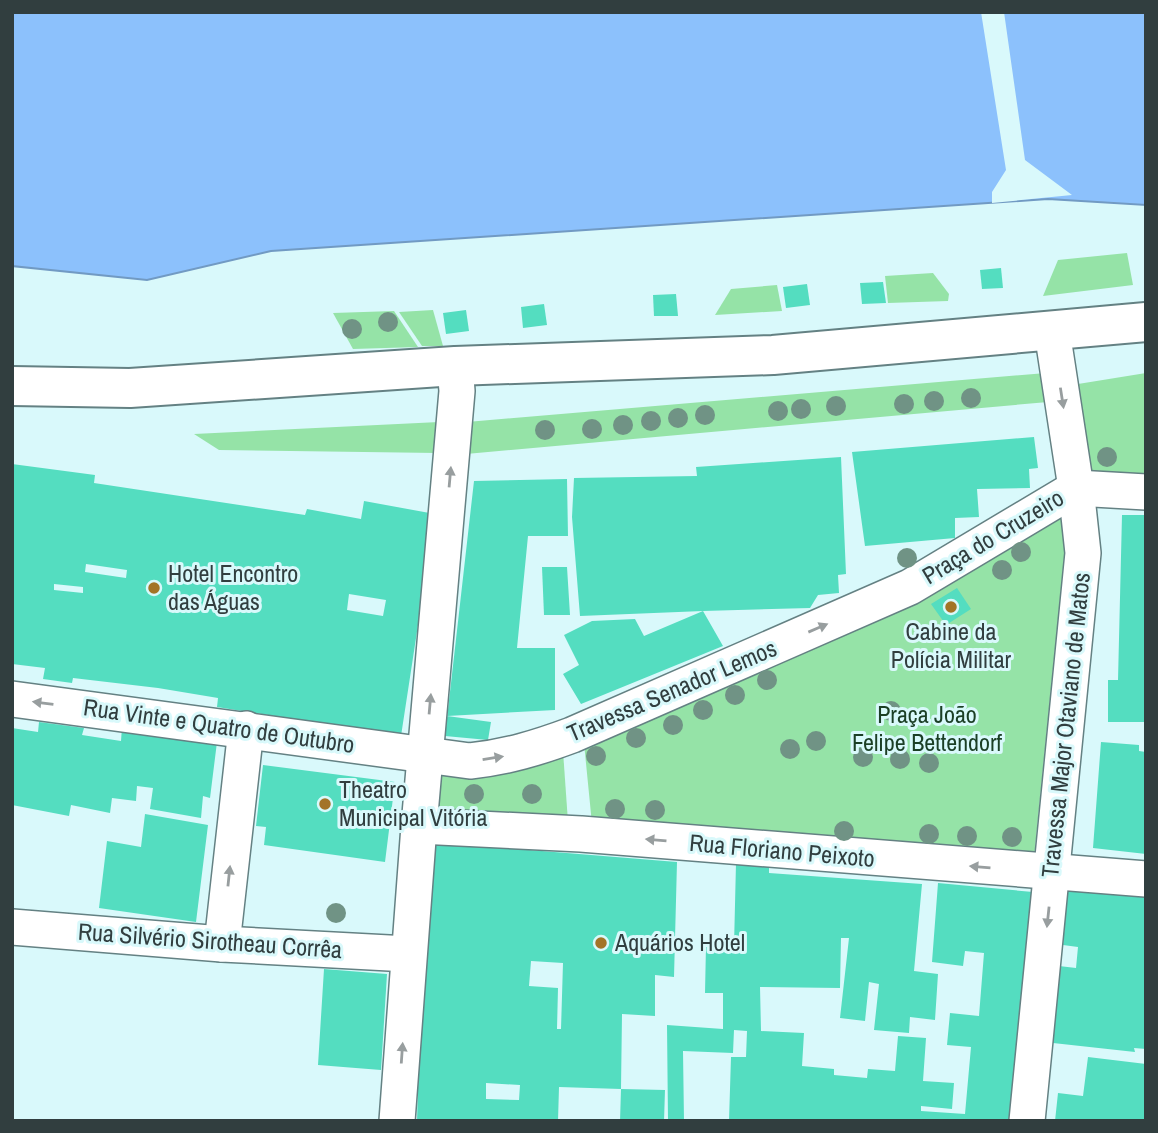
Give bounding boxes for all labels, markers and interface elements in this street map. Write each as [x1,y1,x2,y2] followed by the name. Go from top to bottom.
[1057,387,1068,409] one-way arrow
[445,466,456,488] one-way arrow
[916,481,1069,591] street label: Praça do Cruzeiro
[168,557,298,617] place label: Hotel Encontro das Águas
[1033,571,1097,879] street label: Travessa Major Otaviano de Matos
[146,580,162,596] marker: Hotel Encontro das Águas
[943,599,959,615] marker: Cabine da Polícia Militar
[891,615,1012,675] place label: Cabine da Polícia Militar
[807,622,828,633] one-way arrow
[562,631,781,749] street label: Travessa Senador Lemos
[82,690,357,760] street label: Rua Vinte e Quatro de Outubro
[425,693,436,715] one-way arrow
[32,697,54,708] one-way arrow
[852,698,1003,758] park label: Praça João Felipe Bettendorf
[483,752,505,763] one-way arrow
[339,773,487,833] place label: Theatro Municipal Vitória
[317,796,333,812] marker: Theatro Municipal Vitória
[688,826,876,874] street label: Rua Floriano Peixoto
[644,834,666,845] one-way arrow
[969,861,991,872] one-way arrow
[224,865,235,887] one-way arrow
[1042,906,1053,928] one-way arrow
[77,915,343,965] street label: Rua Silvério Sirotheau Corrêa
[614,926,745,958] place label: Aquários Hotel
[593,935,609,951] marker: Aquários Hotel
[396,1041,407,1063] one-way arrow

